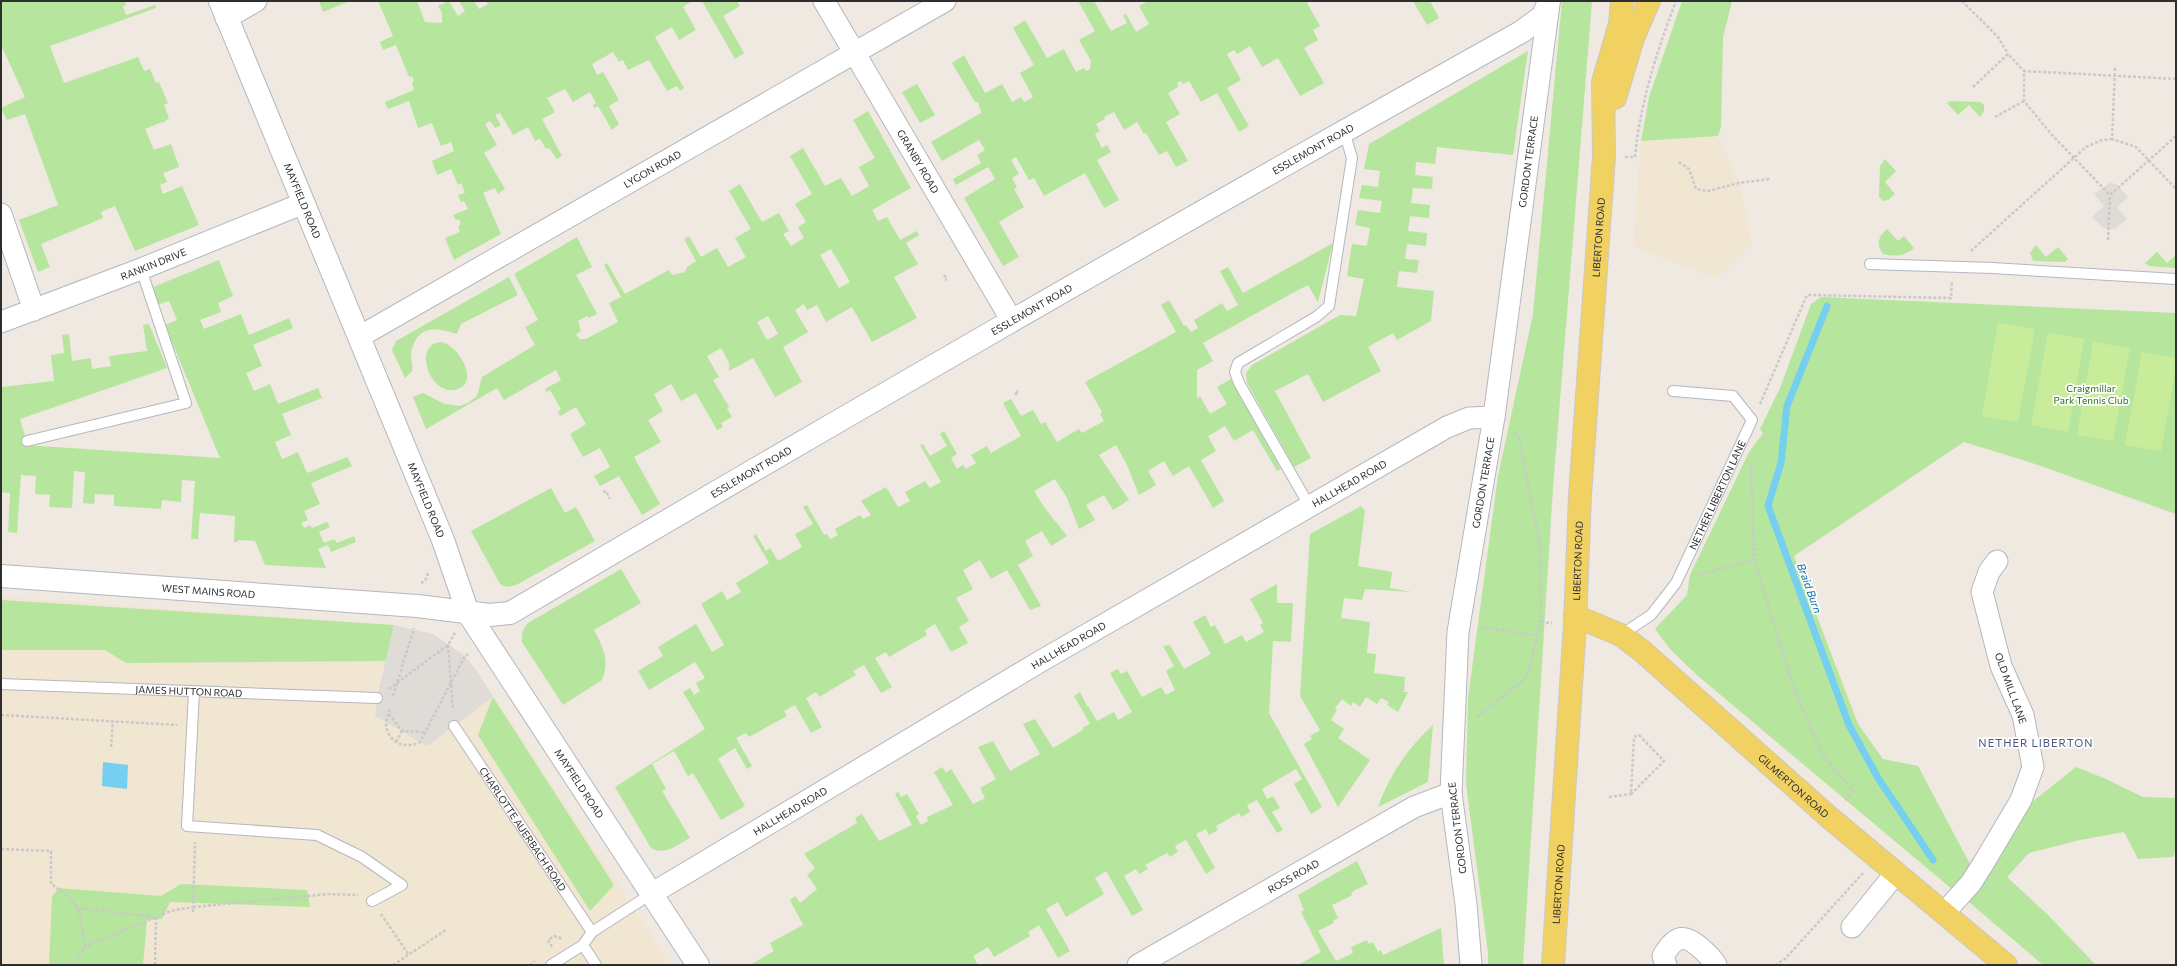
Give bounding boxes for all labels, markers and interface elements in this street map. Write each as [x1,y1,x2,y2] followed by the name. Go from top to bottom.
[1516,115,1540,208] street label: GORDON TERRACE
[1270,121,1356,177] street label: ESSLEMONT ROAD
[895,127,942,195] street label: GRANBY ROAD
[621,148,683,190] street label: LYGON ROAD
[282,161,323,240] street label: MAYFIELD ROAD
[1589,197,1607,278] street label: LIBERTON ROAD
[119,245,188,282] street label: RANKIN DRIVE
[989,282,1074,338] street label: ESSLEMONT ROAD
[2053,382,2129,406] park label: Craigmillar Park Tennis Club
[1469,436,1497,529] street label: GORDON TERRACE
[1686,438,1748,551] street label: NETHER LIBERTON LANE
[708,444,794,500] street label: ESSLEMONT ROAD
[1310,457,1389,510] street label: HALLHEAD ROAD
[406,461,447,539] street label: MAYFIELD ROAD
[1570,521,1585,601] street label: LIBERTON ROAD
[1795,561,1825,615] water label: Braid Burn
[161,582,256,600] street label: WEST MAINS ROAD
[1029,619,1108,671] street label: HALLHEAD ROAD
[1993,651,2029,725] street label: OLD MILL LANE
[135,683,242,699] street label: JAMES HUTTON ROAD
[1978,736,2094,749] district label: NETHER LIBERTON
[552,746,606,820] street label: MAYFIELD ROAD
[1756,751,1831,820] street label: GILMERTON ROAD
[477,765,569,893] street label: CHARLOTTE AUERBACH ROAD
[1445,781,1469,875] street label: GORDON TERRACE
[751,784,829,838] street label: HALLHEAD ROAD
[1550,844,1567,924] street label: LIBERTON ROAD
[1266,857,1321,895] street label: ROSS ROAD

